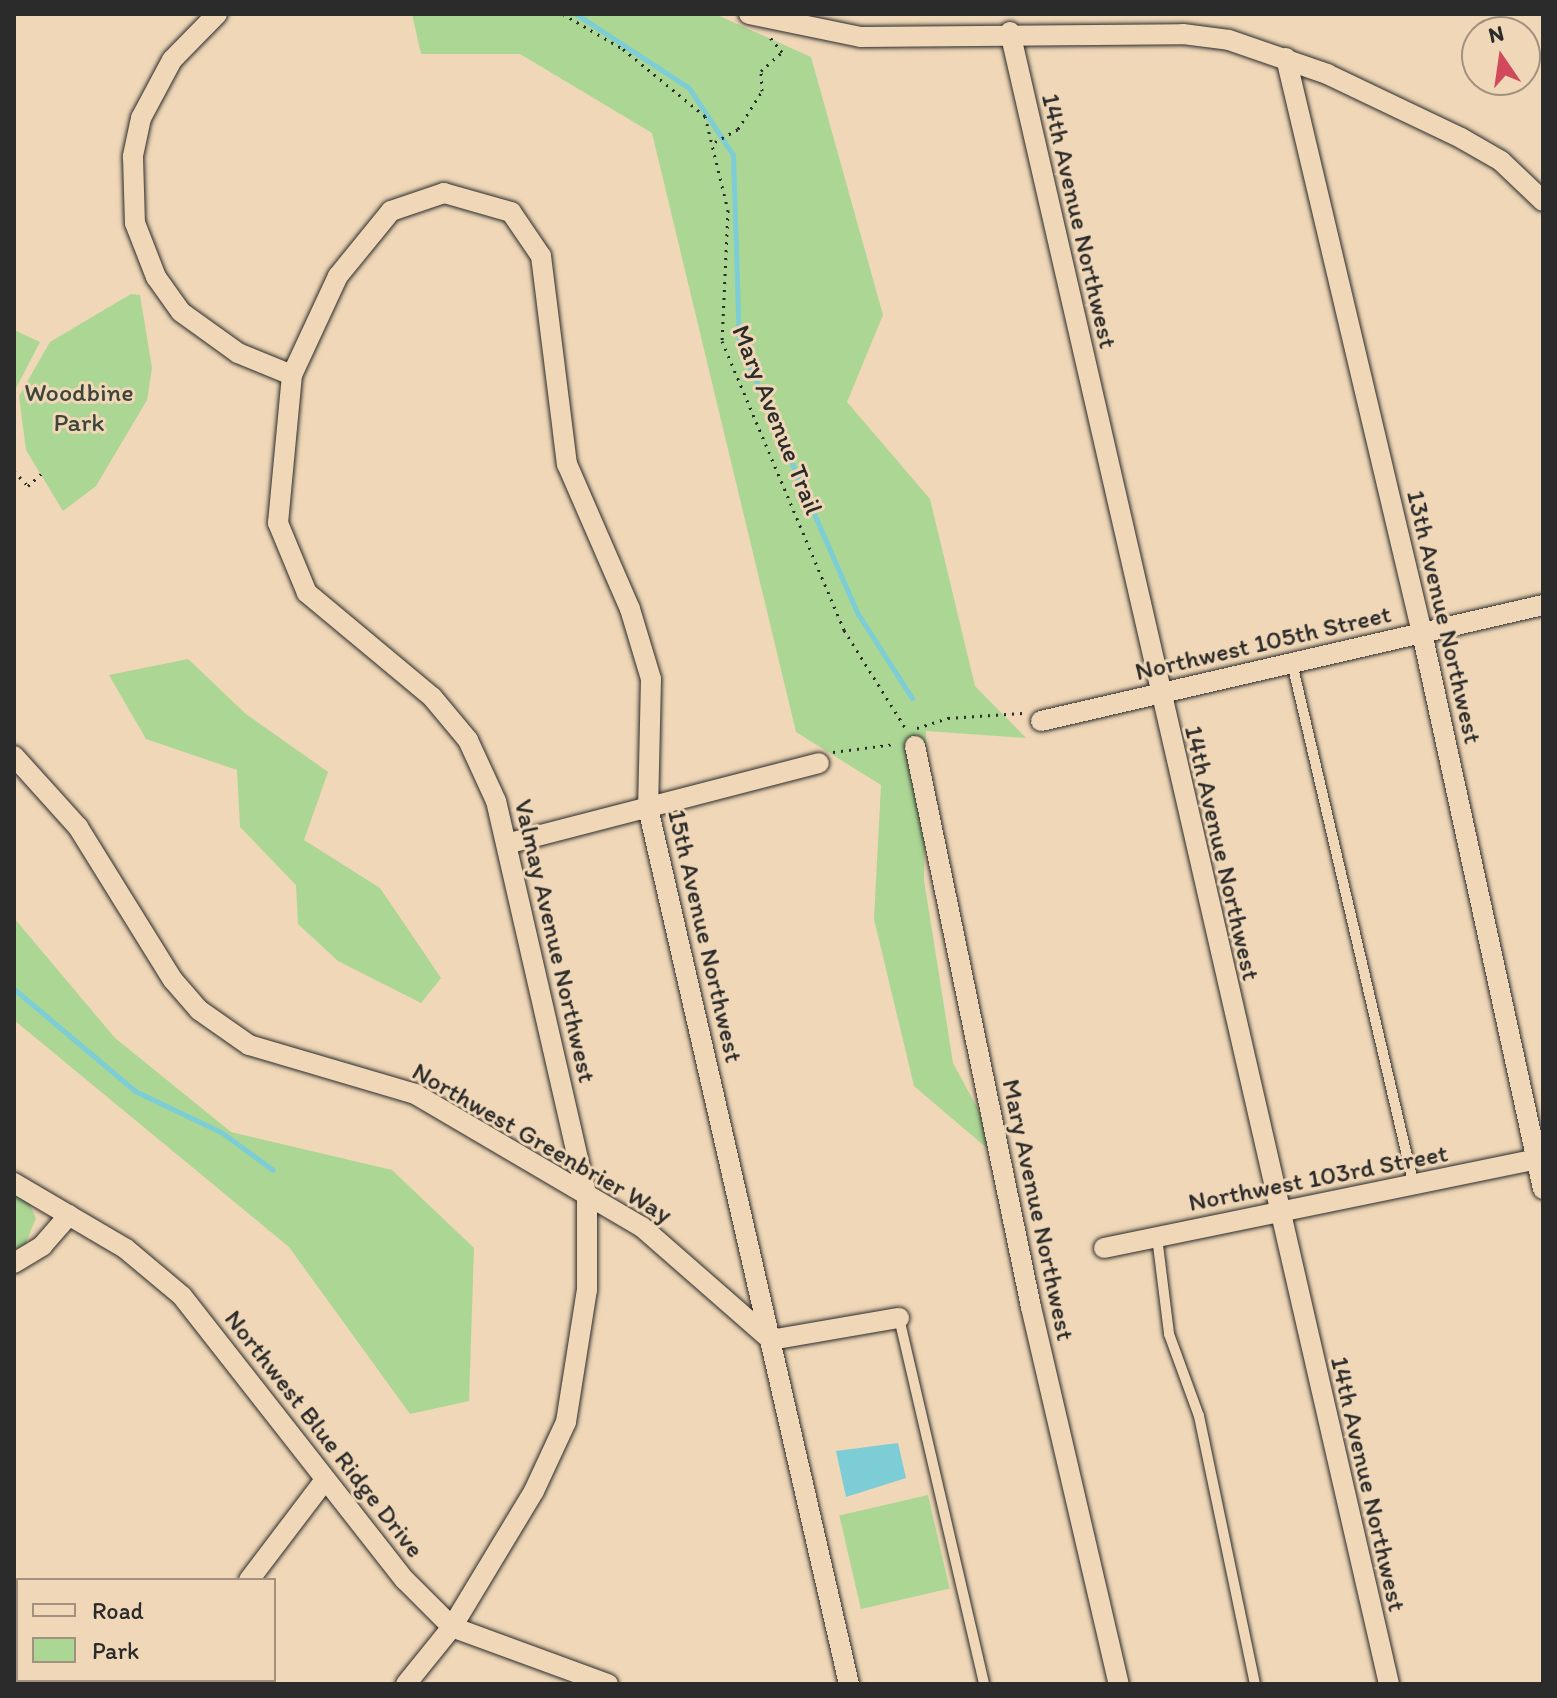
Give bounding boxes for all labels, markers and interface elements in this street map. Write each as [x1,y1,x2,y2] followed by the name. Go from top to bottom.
[1461,16,1541,96] north arrow
[1486,19,1506,49] text: N
[1035,91,1123,351] street label: 14th Avenue Northwest
[725,321,829,519] street label: Mary Avenue Trail
[24,377,134,438] park label: Woodbine Park
[1400,488,1488,746] street label: 13th Avenue Northwest
[1132,598,1394,688] street label: Northwest 105th Street
[1178,723,1266,983] street label: 14th Avenue Northwest
[507,796,603,1086] street label: Valmay Avenue Northwest
[661,807,749,1065] street label: 15th Avenue Northwest
[407,1056,677,1230] street label: Northwest Greenbrier Way
[995,1077,1081,1343] street label: Mary Avenue Northwest
[1186,1138,1450,1218] street label: Northwest 103rd Street
[218,1304,430,1564] street label: Northwest Blue Ridge Drive
[1324,1354,1412,1614] street label: 14th Avenue Northwest
[16,1578,276,1682] legend
[92,1596,144,1625] text: Road
[92,1636,139,1665] text: Park

